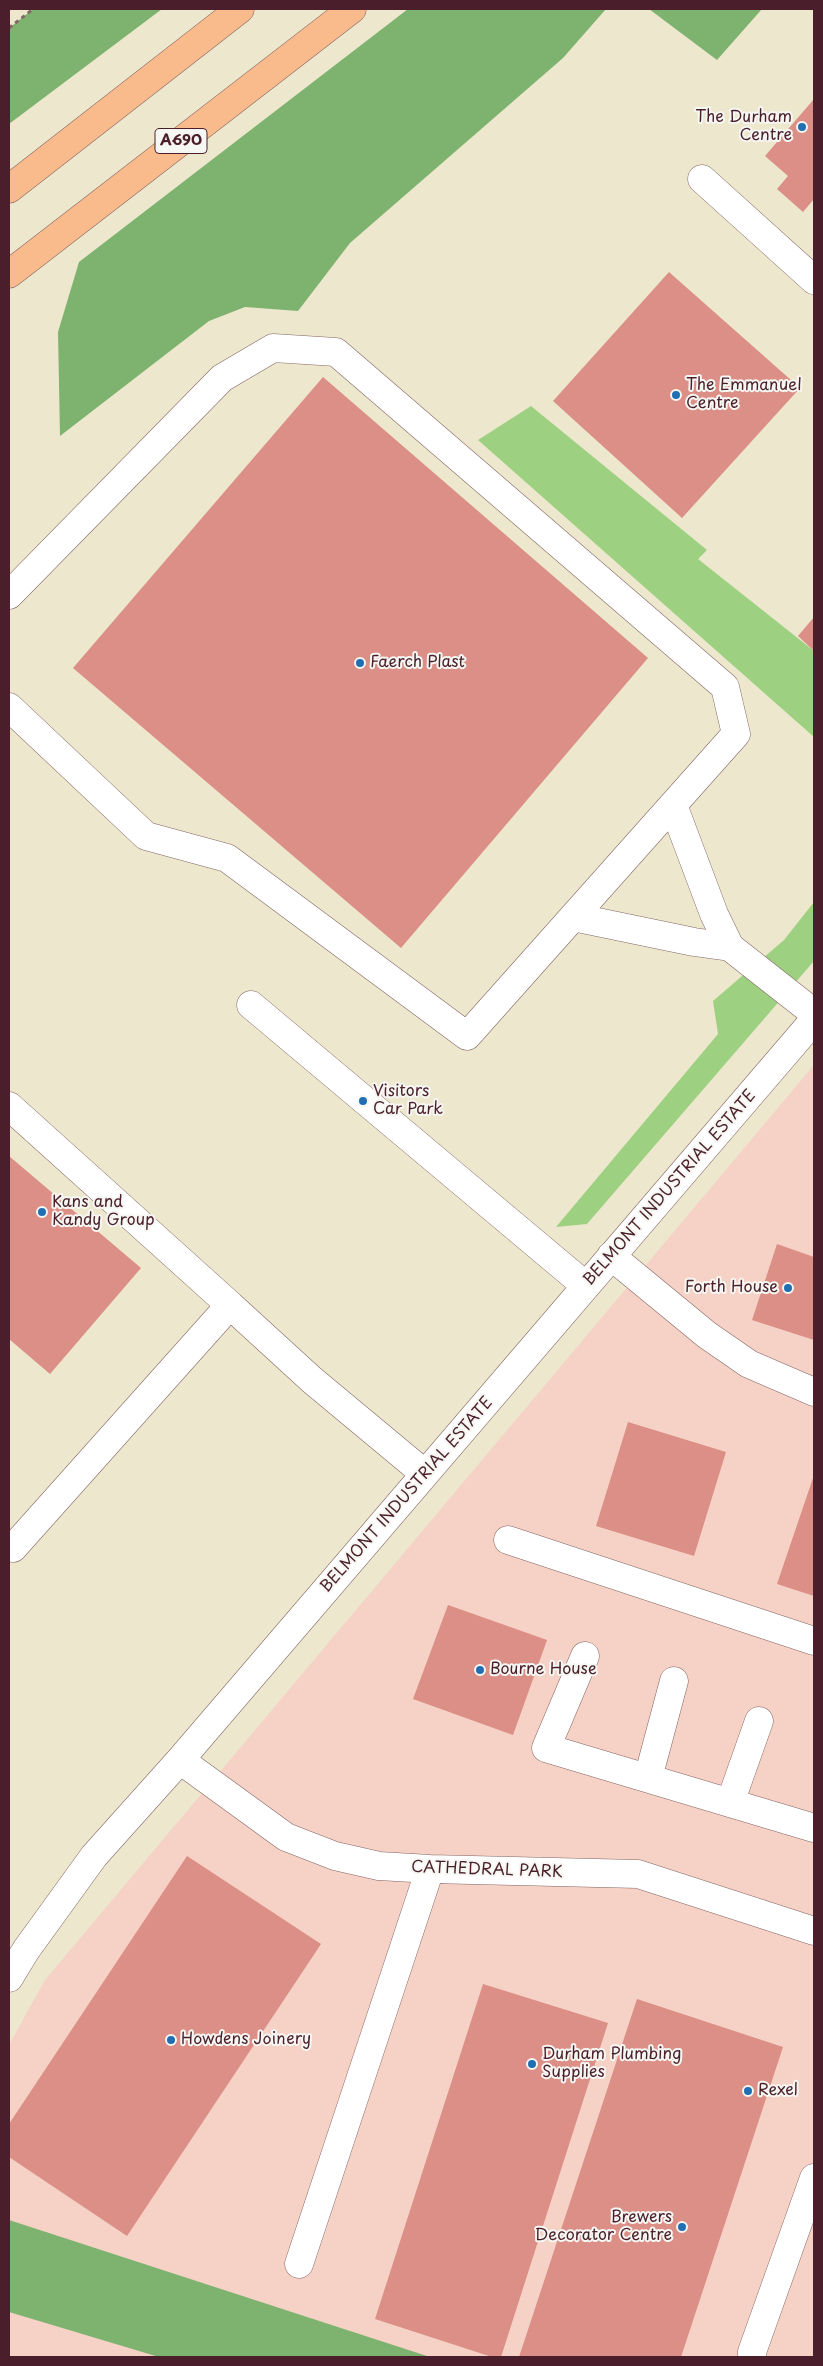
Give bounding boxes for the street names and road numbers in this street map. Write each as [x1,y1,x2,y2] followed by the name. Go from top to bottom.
[155,128,207,154] road number: A690
[580,1086,760,1290] street label: BELMONT INDUSTRIAL ESTATE
[317,1393,497,1597] street label: BELMONT INDUSTRIAL ESTATE
[411,1858,563,1882] street label: CATHEDRAL PARK

